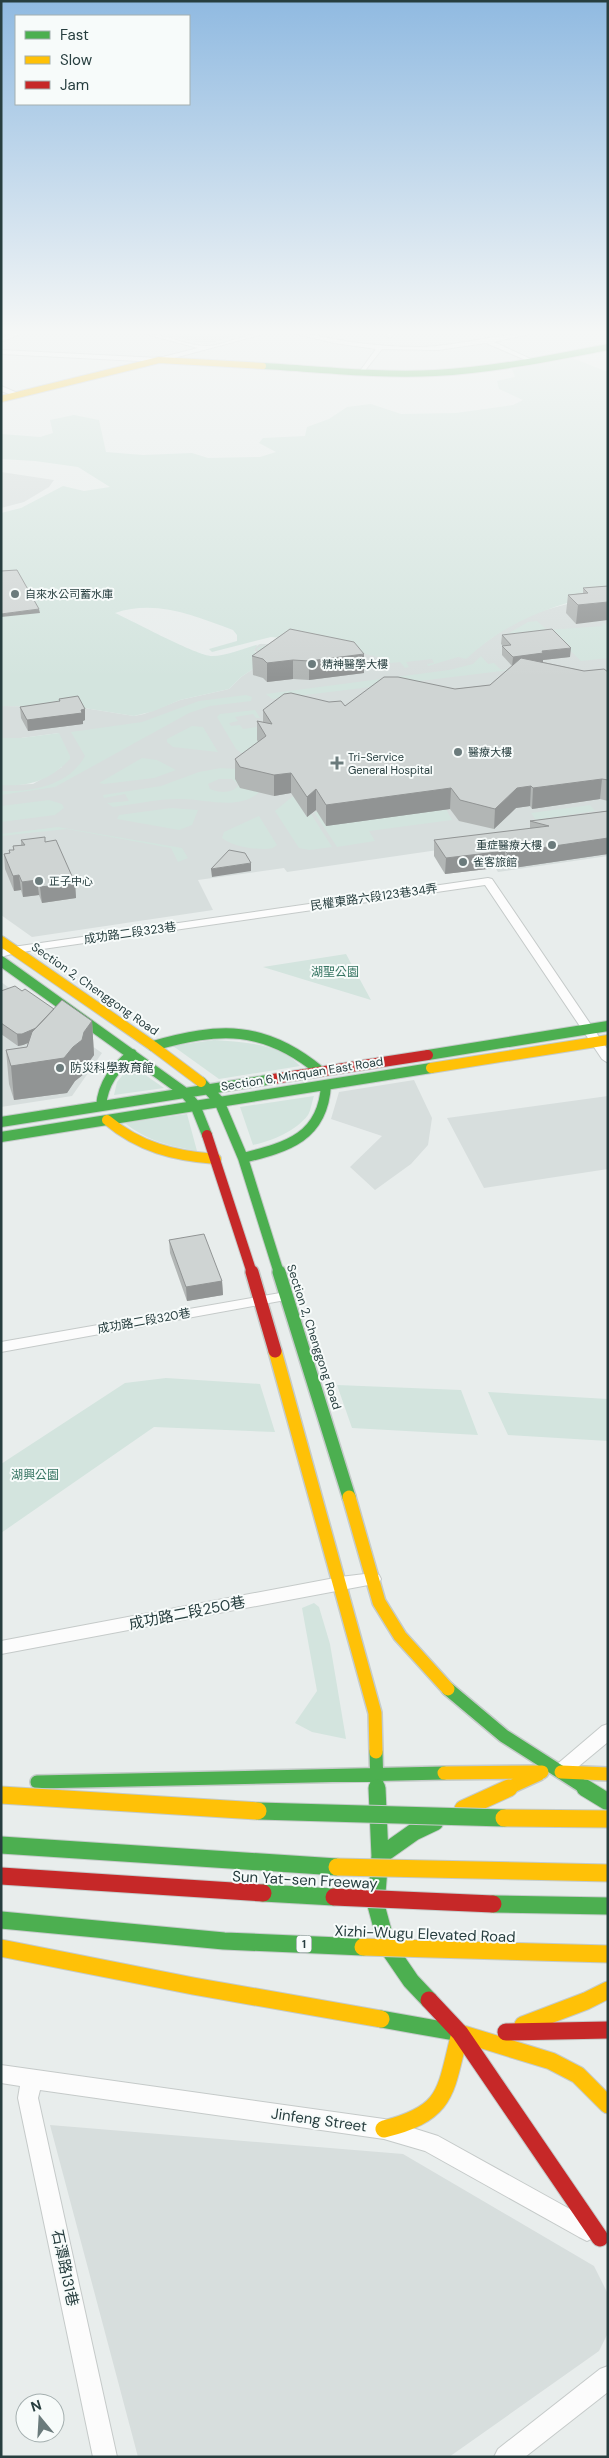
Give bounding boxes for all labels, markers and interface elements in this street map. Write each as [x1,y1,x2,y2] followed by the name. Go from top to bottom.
[15,15,190,105] legend
[60,25,89,45] text: Fast
[60,50,93,70] text: Slow
[60,75,89,95] text: Jam
[25,587,113,601] place label: 自來水公司蓄水庫
[9,588,21,600] marker: 自來水公司蓄水庫
[322,657,388,671] place label: 精神醫學大樓
[306,658,318,670] marker: 精神醫學大樓
[468,745,512,759] place label: 醫療大樓
[452,746,464,758] marker: 醫療大樓
[348,750,432,777] place label: Tri-Service General Hospital
[330,756,344,770] marker: Tri-Service General Hospital
[476,838,542,852] place label: 重症醫療大樓
[546,839,558,851] marker: 重症醫療大樓
[473,855,517,869] place label: 雀客旅館
[457,856,469,868] marker: 雀客旅館
[49,874,93,888] place label: 正子中心
[33,875,45,887] marker: 正子中心
[309,880,439,914] street label: 民權東路六段123巷34弄
[83,919,177,947] street label: 成功路二段323巷
[28,939,162,1039] street label: Section 2, Chenggong Road
[311,964,359,980] park label: 湖聖公園
[220,1053,384,1095] street label: Section 6, Minquan East Road
[70,1060,154,1076] place label: 防災科學教育館
[54,1062,66,1074] marker: 防災科學教育館
[283,1262,345,1412] street label: Section 2, Chenggong Road
[96,1305,192,1337] street label: 成功路二段320巷
[11,1467,59,1483] park label: 湖興公園
[127,1592,247,1634] street label: 成功路二段250巷
[232,1866,379,1894] street label: Sun Yat-sen Freeway
[334,1921,516,1947] street label: Xizhi-Wugu Elevated Road
[296,1936,312,1952] road number: 1
[270,2103,368,2137] street label: Jinfeng Street
[47,2228,83,2308] street label: 石潭路131巷
[15,2393,65,2443] north arrow
[28,2395,44,2416] text: N

